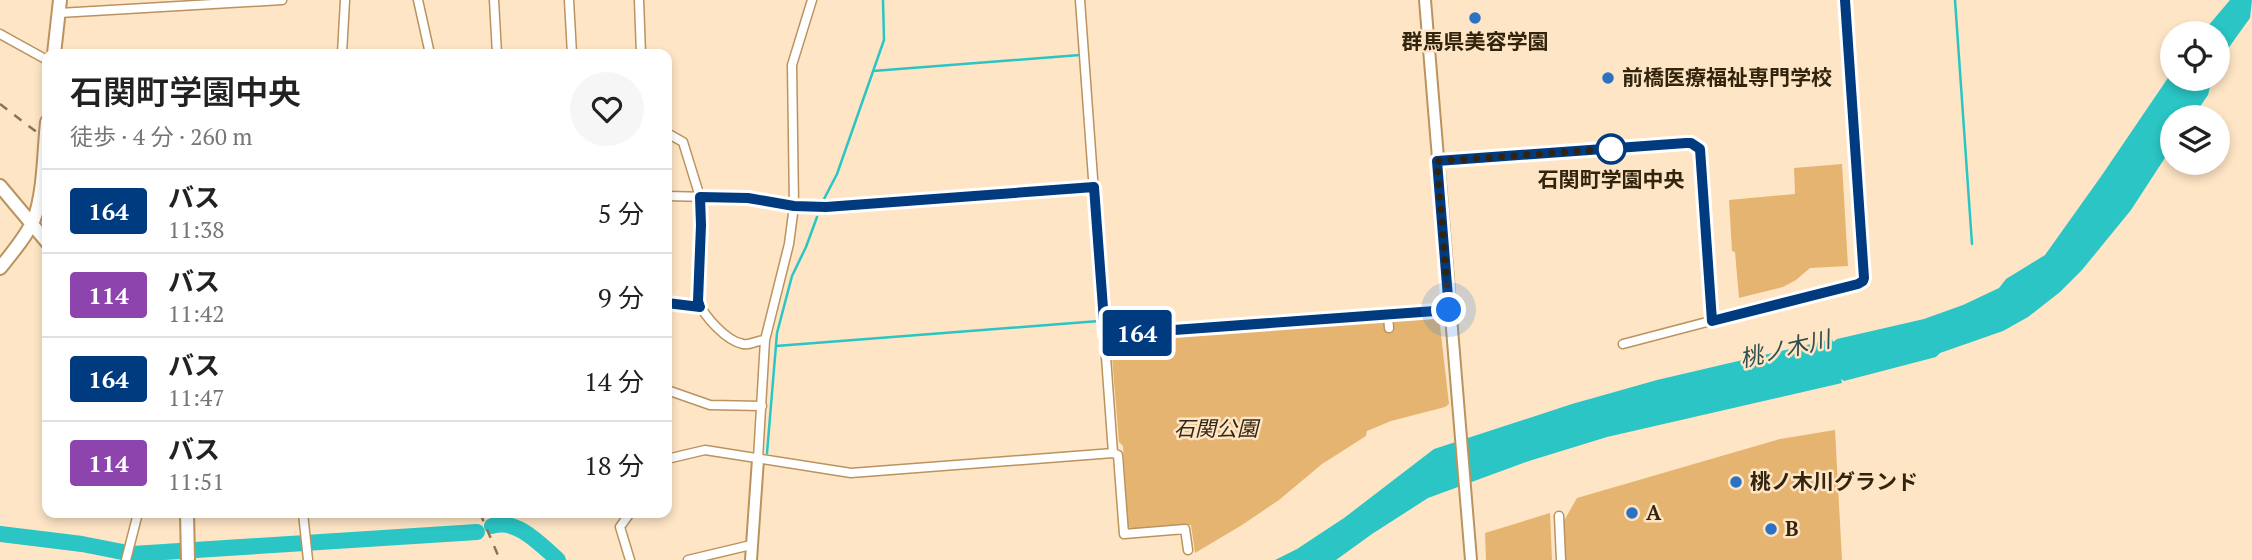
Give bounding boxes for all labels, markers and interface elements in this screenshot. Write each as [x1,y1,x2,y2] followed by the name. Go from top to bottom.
[1467,10,1483,26] marker: 群馬県美容学園
[2160,21,2230,175] map controls
[2160,21,2230,91] button: locate
[1402,27,1549,55] place label: 群馬県美容学園
[1622,63,1832,91] place label: 前橋医療福祉専門学校
[70,70,301,113] text: 石関町学園中央
[1600,70,1616,86] marker: 前橋医療福祉専門学校
[570,72,644,146] button: heart
[2160,105,2230,175] button: layers
[70,121,252,152] text: 徒歩 · 4 分 · 260 m
[1596,134,1626,164] marker: 石関町学園中央
[1538,165,1685,193] place label: 石関町学園中央
[168,180,220,214] text: バス
[88,195,129,227] text: 164
[598,196,644,230] text: 5 分
[168,214,225,245] text: 11:38
[168,264,220,298] text: バス
[88,279,129,311] text: 114
[598,280,644,314] text: 9 分
[1431,292,1466,327] your location
[168,298,225,329] text: 11:42
[1097,310,1177,356] line badge: 164
[1117,317,1157,349] text: 164
[1737,322,1836,374] water label: 桃ノ木川
[168,348,220,382] text: バス
[88,363,129,395] text: 164
[584,364,644,398] text: 14 分
[168,382,225,413] text: 11:47
[1174,414,1261,442] park label: 石関公園
[168,432,220,466] text: バス
[88,447,129,479] text: 114
[584,448,644,482] text: 18 分
[168,466,225,497] text: 11:51
[1750,467,1918,495] place label: 桃ノ木川グランド
[1728,474,1744,490] marker: 桃ノ木川グランド
[1646,498,1662,526] place label: A
[1624,505,1640,521] marker: A
[1785,514,1799,542] place label: B
[1763,521,1779,537] marker: B

